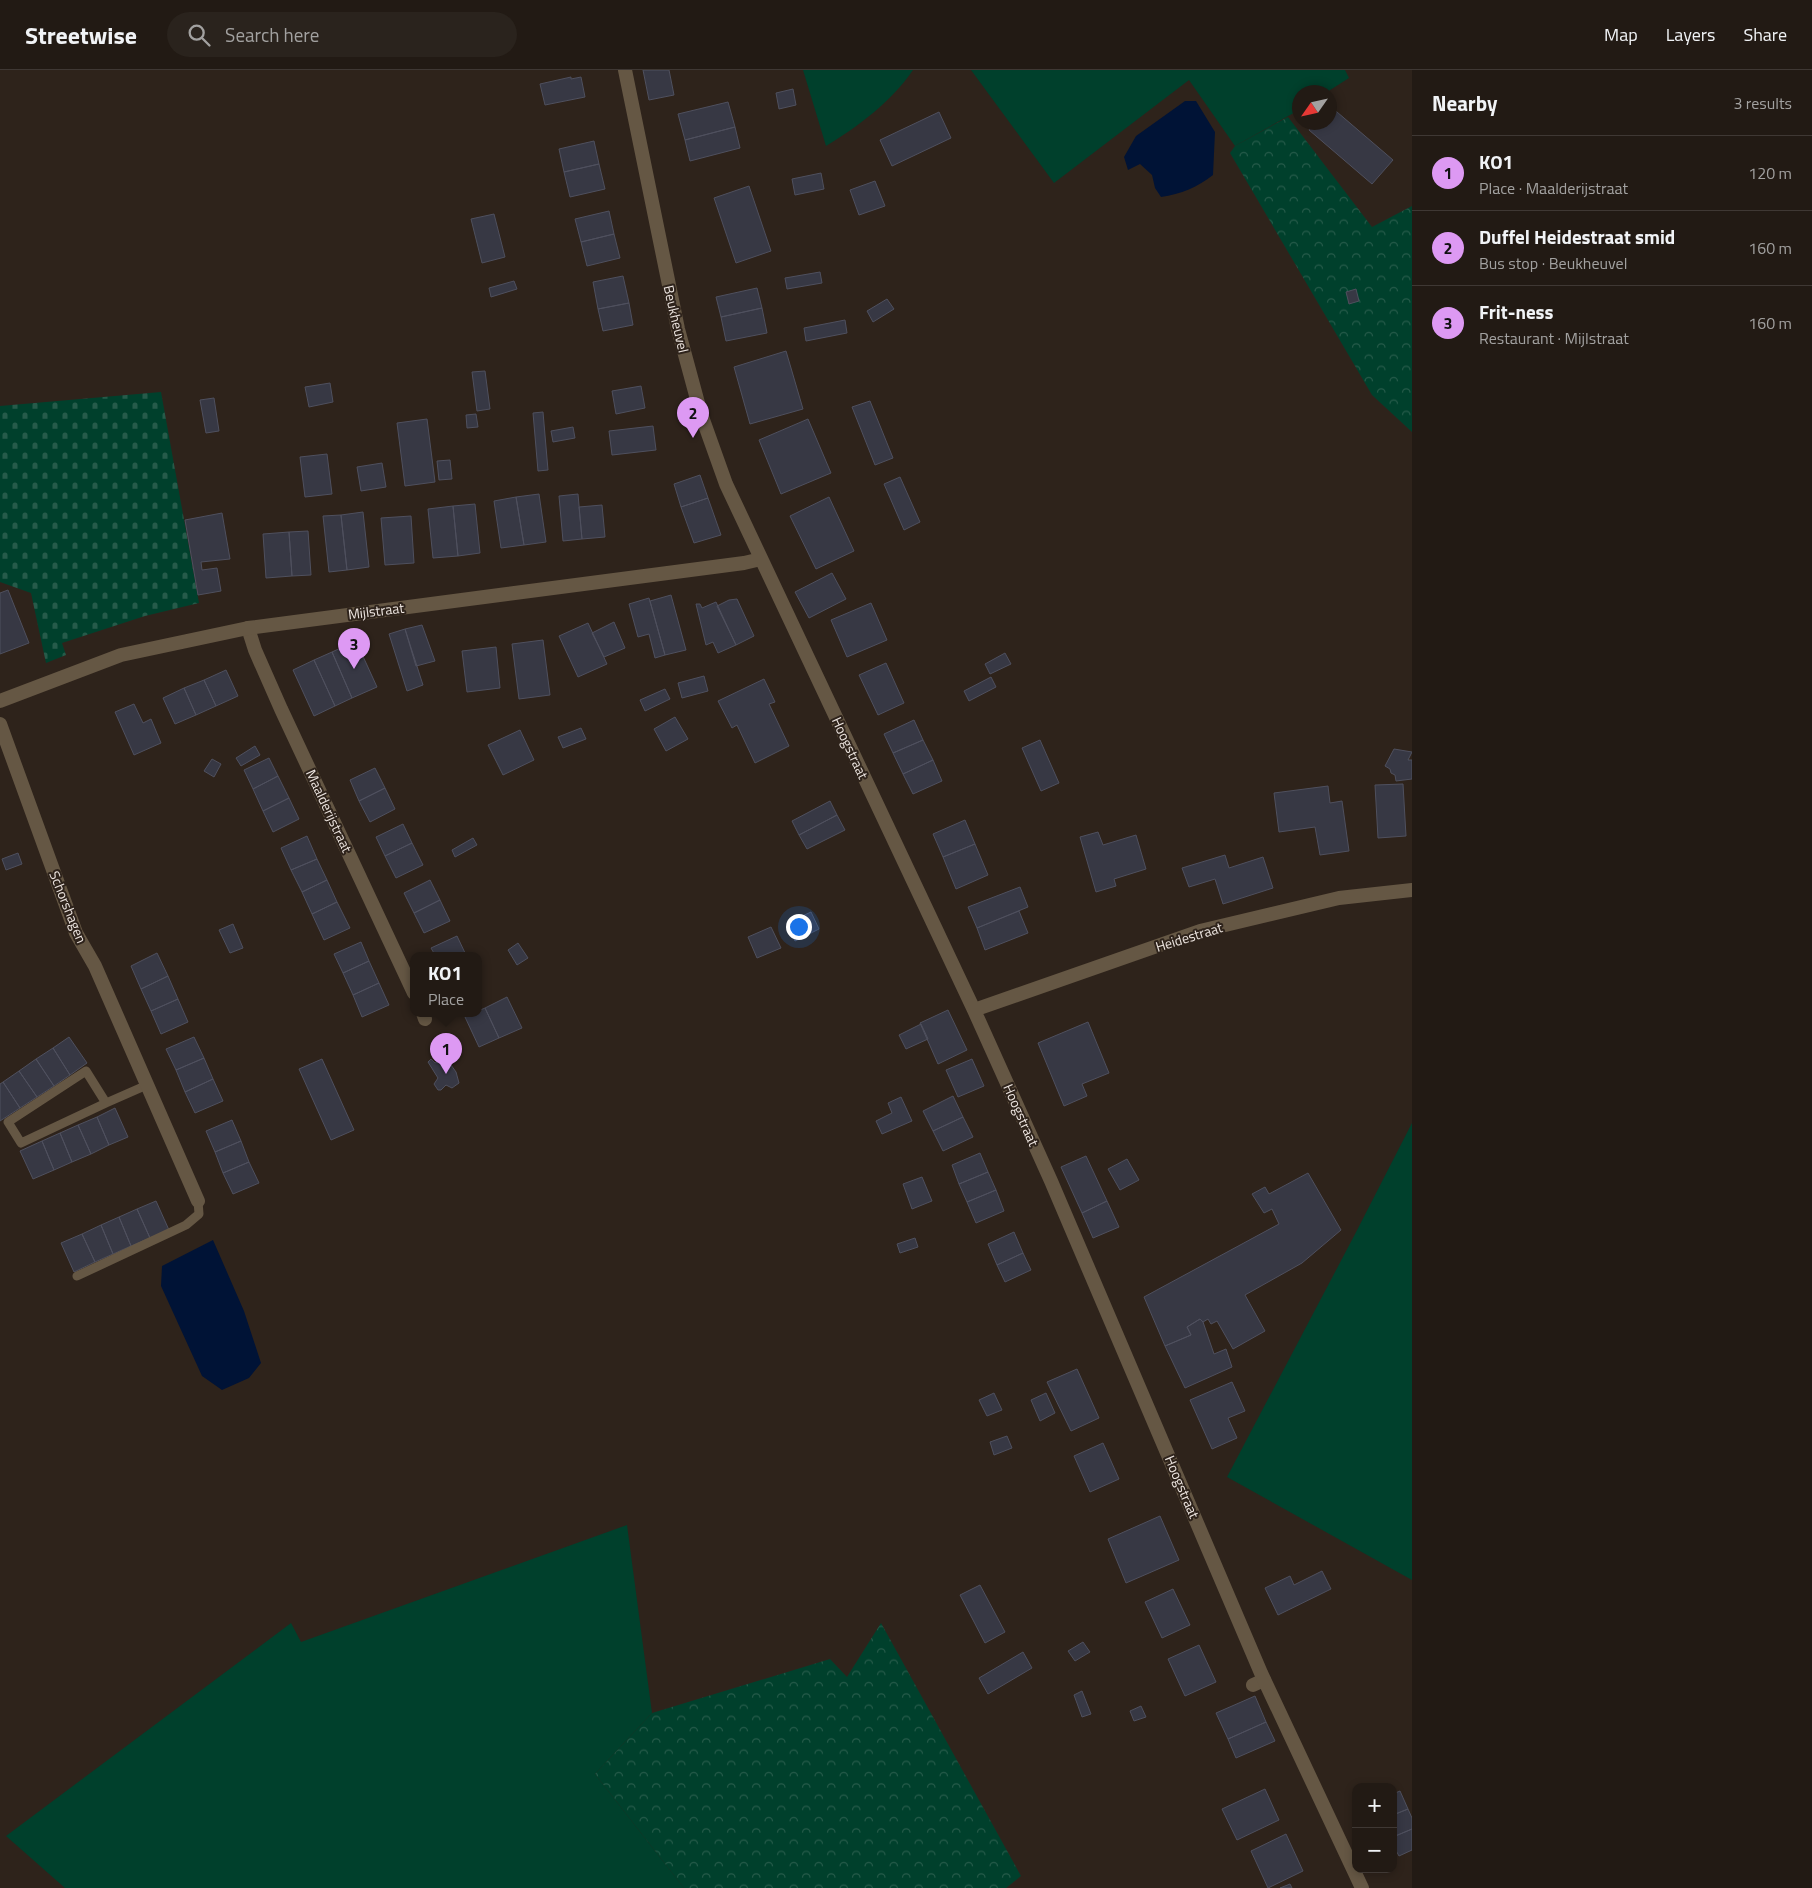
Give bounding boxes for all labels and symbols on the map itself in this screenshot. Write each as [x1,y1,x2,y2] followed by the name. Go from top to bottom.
[1292,85,1337,130] north arrow
[659,283,694,355] street label: Beukheuvel
[677,397,709,438] pin: 2
[347,597,405,624] street label: Mijlstraat
[338,628,370,669] pin: 3
[827,713,874,782] street label: Hoogstraat
[301,766,358,856] street label: Maalderijstraat
[44,868,92,946] street label: Schorshagen
[786,914,812,940] your location
[1153,916,1225,957] street label: Heidestraat
[430,1033,462,1074] pin: 1
[998,1080,1045,1150] street label: Hoogstraat
[1160,1452,1205,1522] street label: Hoogstraat

